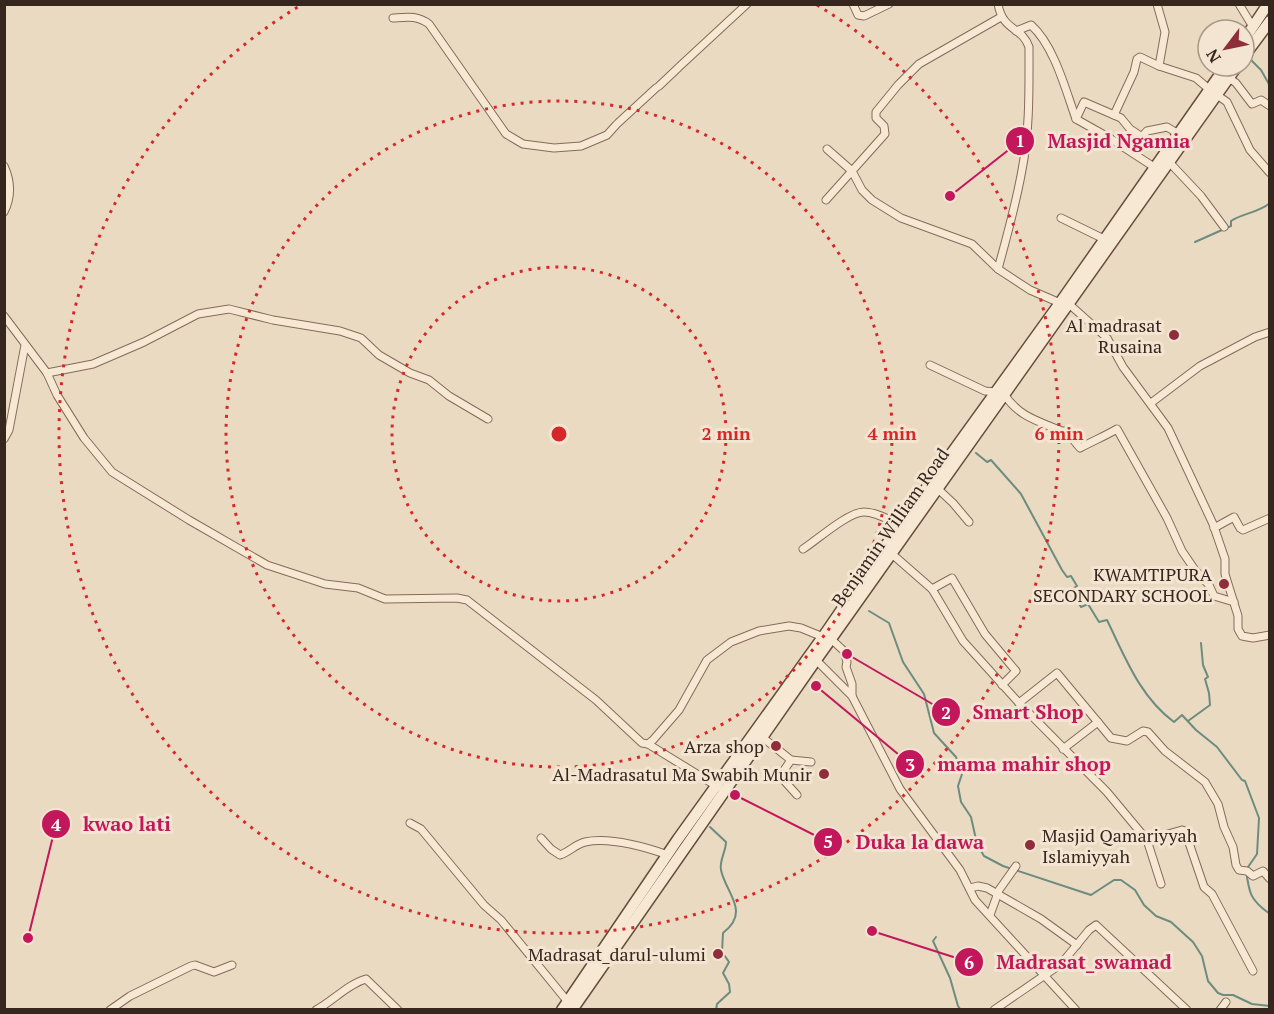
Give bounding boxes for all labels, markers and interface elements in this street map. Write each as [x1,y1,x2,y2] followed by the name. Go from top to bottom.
[1196,18,1256,78] north arrow
[1201,45,1226,67] text: N
[1005,122,1202,160] callout: Masjid Ngamia
[1047,127,1191,154] text: Masjid Ngamia
[1015,128,1025,152] text: 1
[1066,313,1162,358] place label: Al madrasat Rusaina
[1167,328,1181,342] marker: Al madrasat Rusaina
[701,421,751,445] text: 2 min
[867,421,917,445] text: 4 min
[1034,421,1084,445] text: 6 min
[549,424,569,444] centre of rings
[826,443,954,611] street label: Benjamin William Road
[1033,562,1213,607] place label: KWAMTIPURA SECONDARY SCHOOL
[1217,577,1231,591] marker: KWAMTIPURA SECONDARY SCHOOL
[931,693,1096,731] callout: Smart Shop
[973,698,1083,725] text: Smart Shop
[941,700,951,724] text: 2
[684,734,764,758] place label: Arza shop
[769,739,783,753] marker: Arza shop
[895,745,1122,783] callout: mama mahir shop
[937,750,1111,777] text: mama mahir shop
[905,752,915,776] text: 3
[552,762,812,786] place label: Al-Madrasatul Ma Swabih Munir
[817,767,831,781] marker: Al-Madrasatul Ma Swabih Munir
[41,805,183,843] callout: kwao lati
[83,810,171,837] text: kwao lati
[51,812,62,836] text: 4
[813,823,996,861] callout: Duka la dawa
[1042,823,1198,868] place label: Masjid Qamariyyah Islamiyyah
[856,828,984,855] text: Duka la dawa
[823,829,833,853] text: 5
[1023,838,1037,852] marker: Masjid Qamariyyah Islamiyyah
[528,942,706,966] place label: Madrasat_darul-ulumi
[954,943,1183,981] callout: Madrasat_swamad
[711,947,725,961] marker: Madrasat_darul-ulumi
[996,948,1172,975] text: Madrasat_swamad
[964,950,974,974] text: 6

